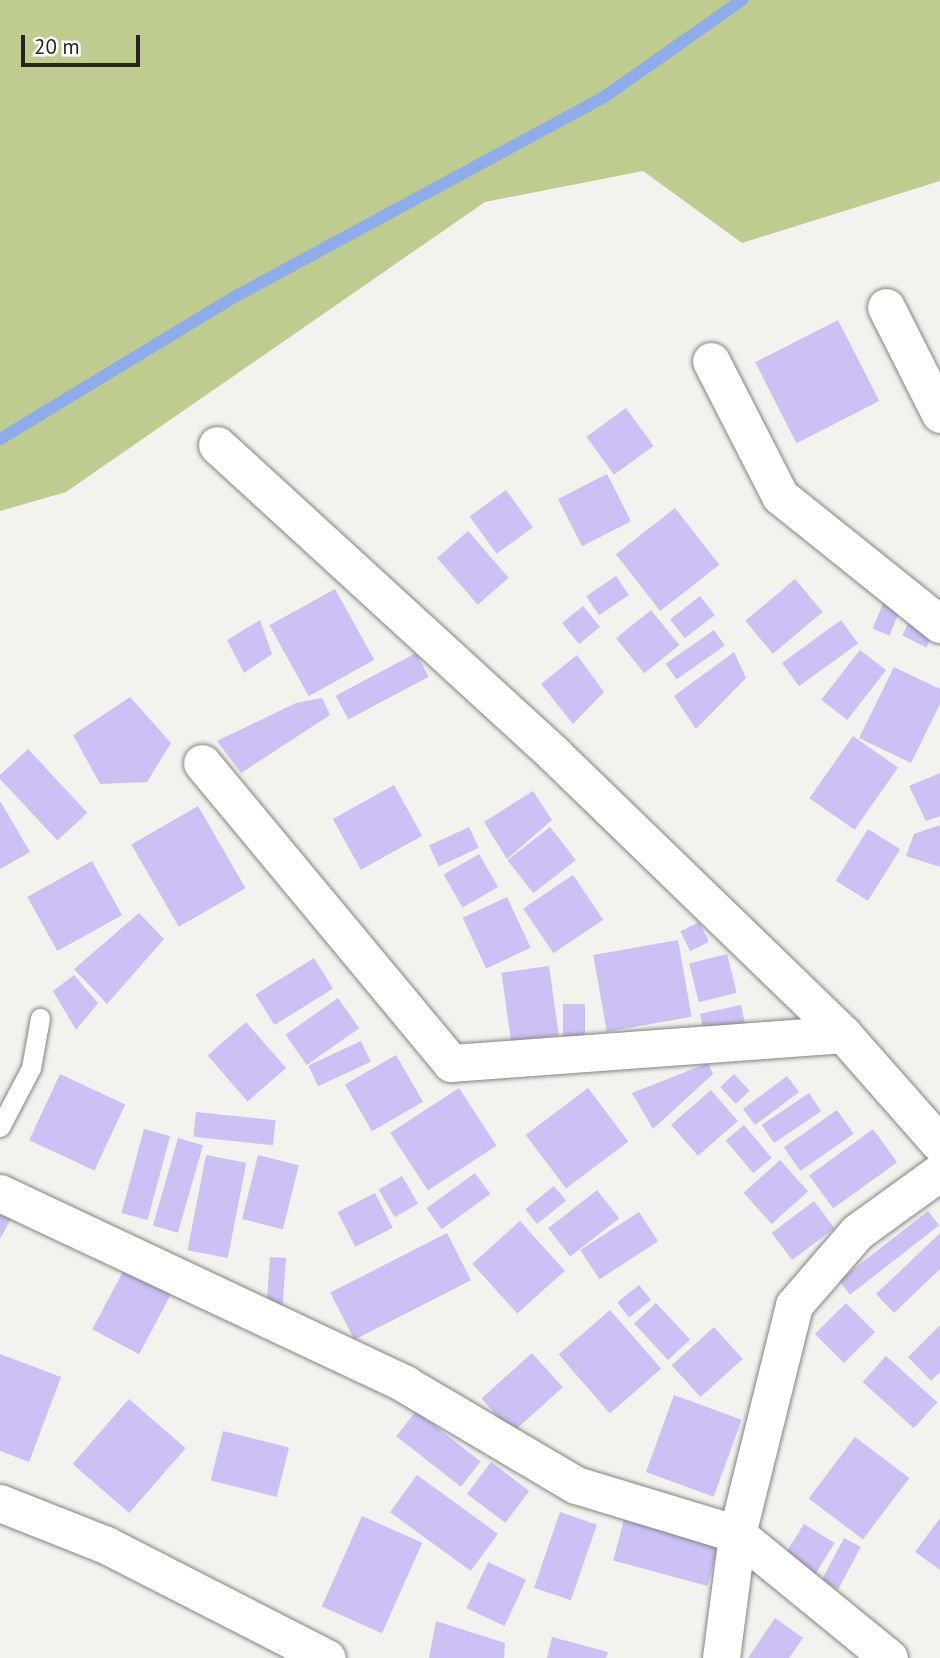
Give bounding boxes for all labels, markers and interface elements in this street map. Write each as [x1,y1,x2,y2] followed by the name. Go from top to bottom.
[24,21,144,65] scale bar
[34,33,80,60] text: 20 m

